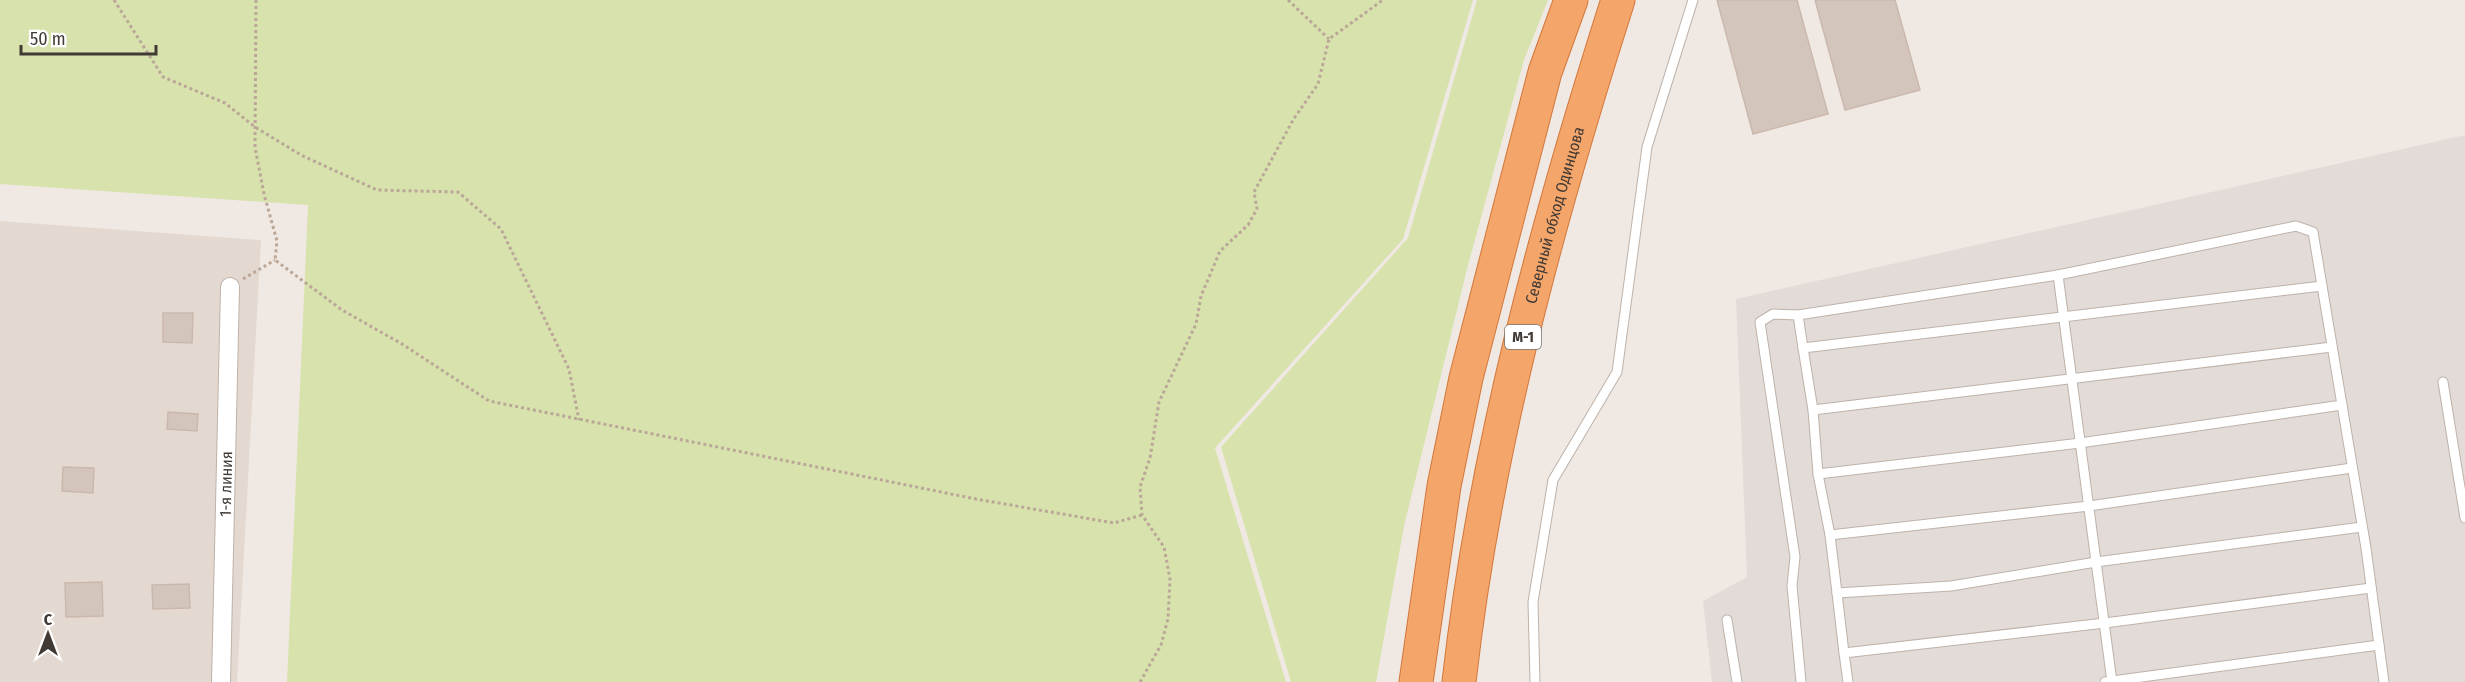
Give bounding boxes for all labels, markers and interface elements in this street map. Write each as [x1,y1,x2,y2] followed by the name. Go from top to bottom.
[21,18,156,56] scale bar
[30,28,66,50] text: 50 m
[1521,124,1588,306] street label: Северный обход Одинцова
[1505,325,1541,349] road number: М-1
[215,451,236,517] street label: 1-я линия
[18,604,78,664] north arrow
[44,610,53,629] text: С

